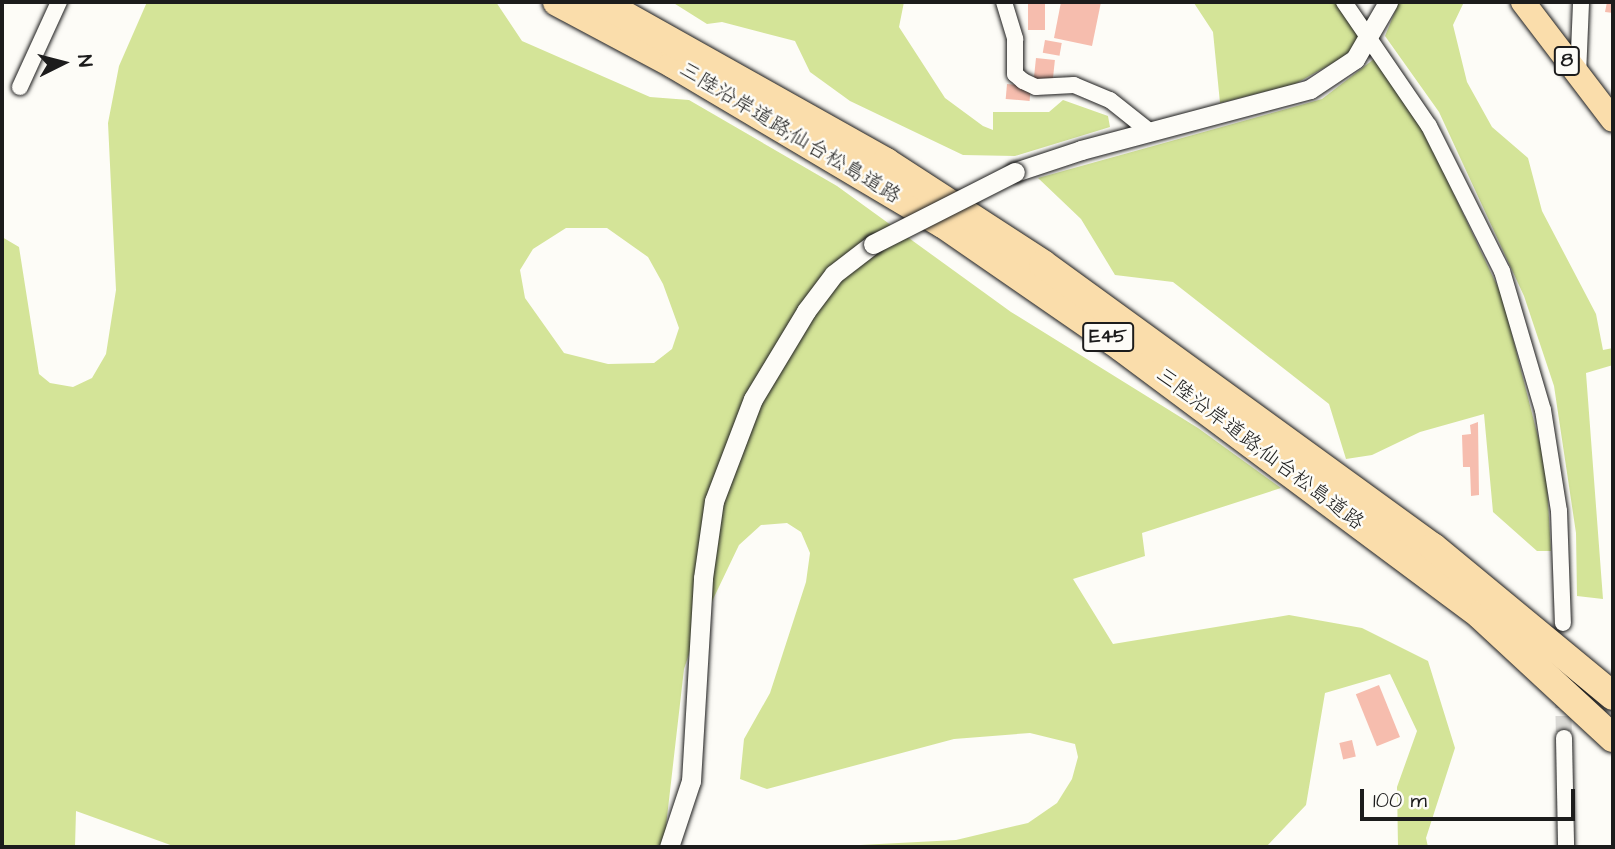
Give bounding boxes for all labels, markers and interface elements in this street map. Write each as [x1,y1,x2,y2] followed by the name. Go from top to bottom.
[28,28,98,98] north arrow
[1553,45,1581,76] road number: 8
[70,53,98,68] text: N
[674,57,906,209] street label: 三陸沿岸道路;仙台松島道路
[1082,322,1134,352] road number: E45
[1151,362,1369,536] street label: 三陸沿岸道路;仙台松島道路
[1363,776,1578,820] scale bar
[1373,786,1427,815] text: 100 m

